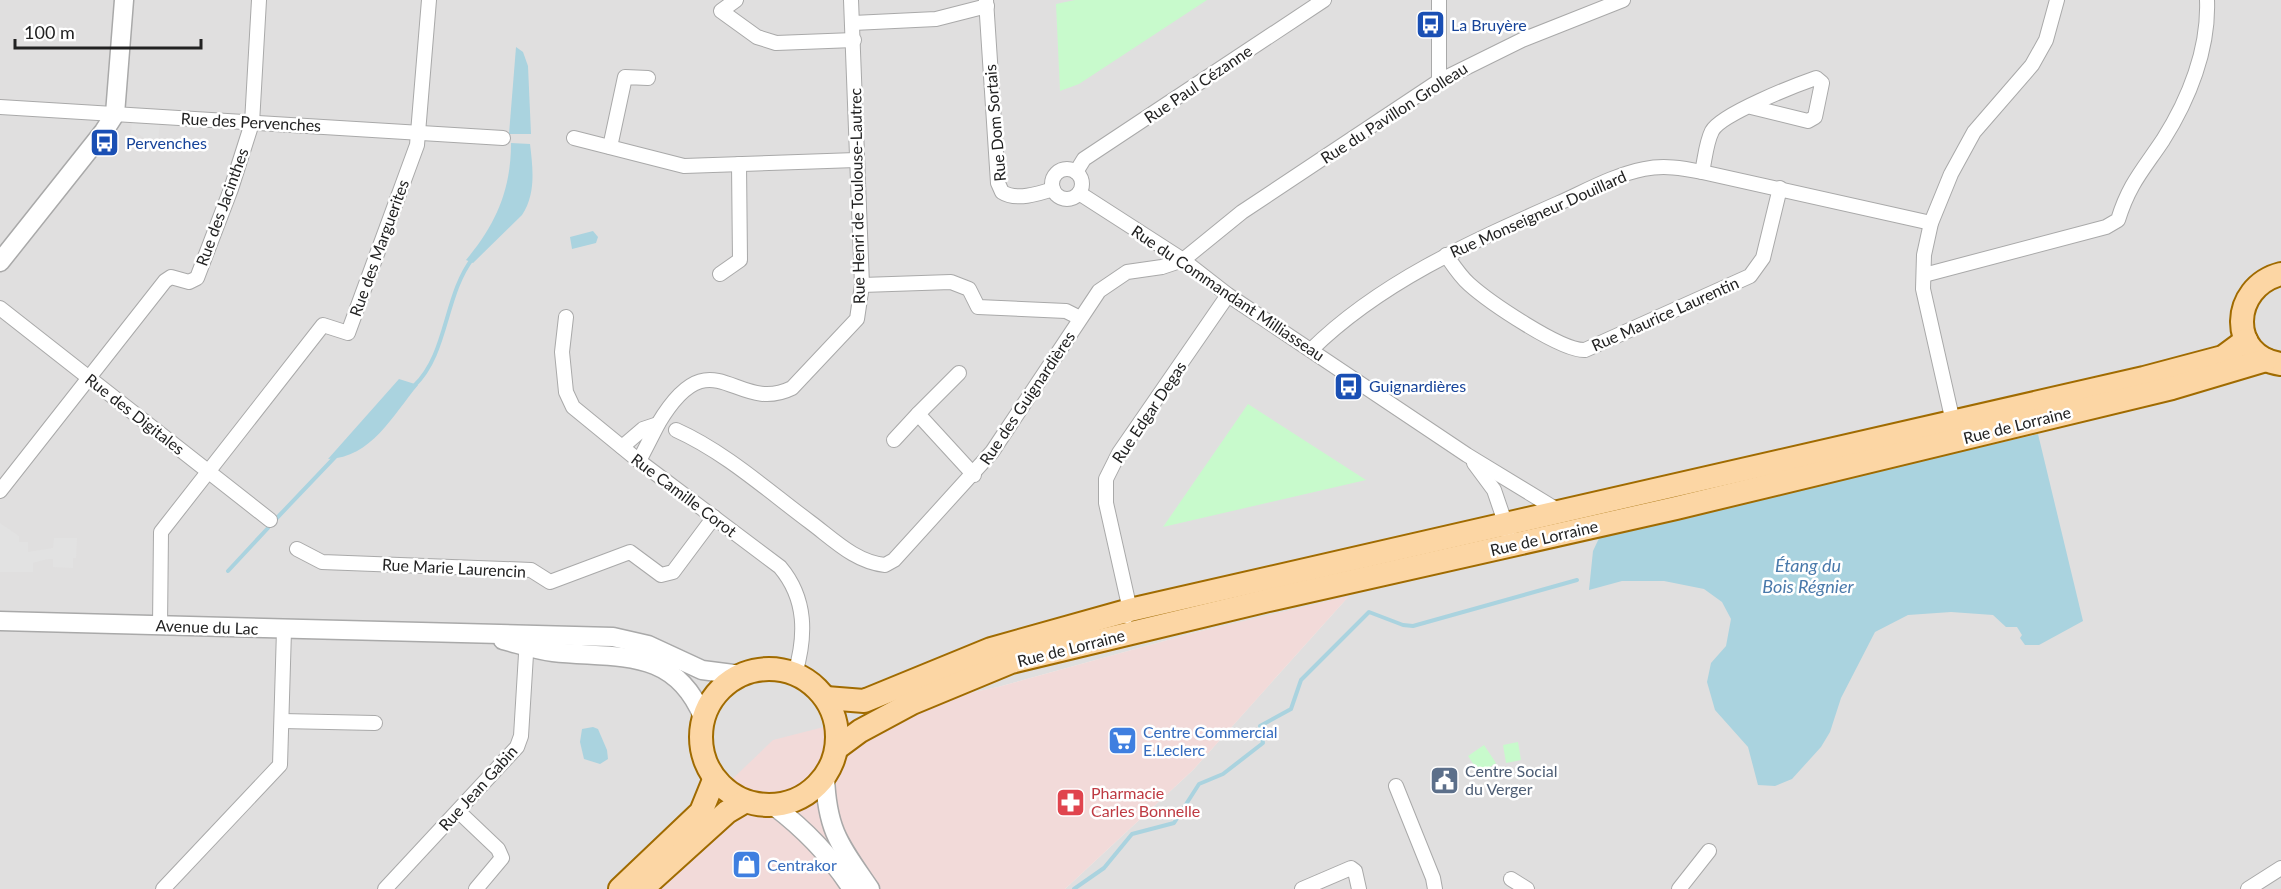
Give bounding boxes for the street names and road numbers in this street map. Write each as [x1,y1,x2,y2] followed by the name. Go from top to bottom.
[1140,41,1255,127] street label: Rue Paul Cézanne
[1317,58,1471,167] street label: Rue du Pavillon Grolleau
[980,64,1009,182] street label: Rue Dom Sortais
[845,87,868,304] street label: Rue Henri de Toulouse-Lautrec
[180,108,322,135] street label: Rue des Pervenches
[191,145,252,268] street label: Rue des Jacinthes
[1447,166,1629,261] street label: Rue Monseigneur Douillard
[345,177,412,319] street label: Rue des Marguerites
[1128,221,1328,364] street label: Rue du Commandant Milliasseau
[1588,273,1741,355] street label: Rue Maurice Laurentin
[975,327,1078,468] street label: Rue des Guignardières
[1108,357,1190,466] street label: Rue Edgar Degas
[82,369,189,458] street label: Rue des Digitales
[1961,402,2073,447] street label: Rue de Lorraine
[628,449,741,540] street label: Rue Camille Corot
[1488,516,1600,559] street label: Rue de Lorraine
[381,554,527,581] street label: Rue Marie Laurencin
[155,615,259,638] street label: Avenue du Lac
[1015,625,1127,670] street label: Rue de Lorraine
[434,741,521,834] street label: Rue Jean Gabin

